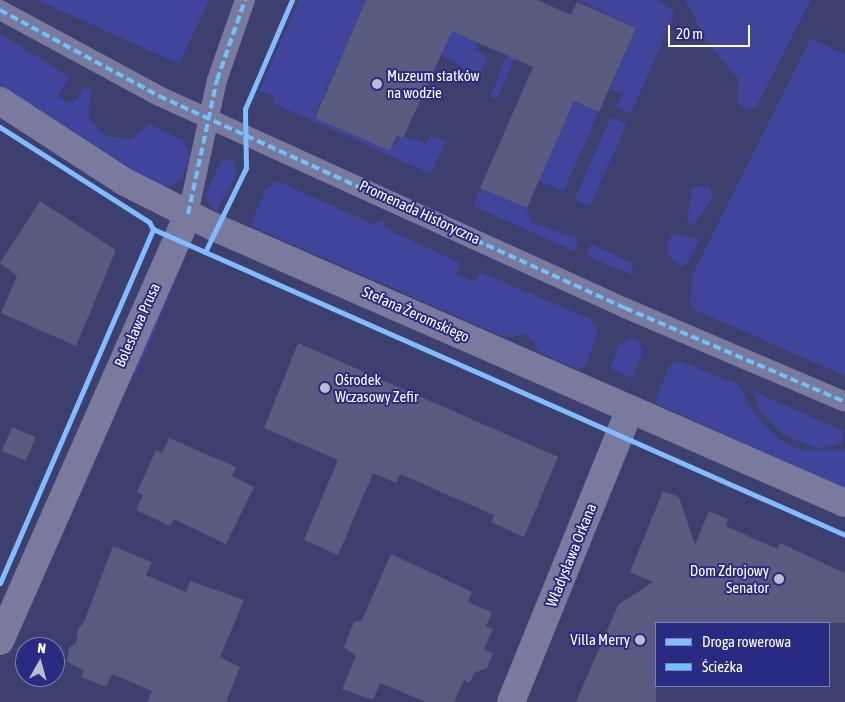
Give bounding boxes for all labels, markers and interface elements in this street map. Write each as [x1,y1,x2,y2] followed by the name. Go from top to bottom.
[670,15,752,47] scale bar
[676,25,703,42] text: 20 m
[387,66,480,101] place label: Muzeum statków na wodzie
[371,78,383,90] marker: Muzeum statków na wodzie
[357,176,483,248] street label: Promenada Historyczna
[110,280,164,370] street label: Bolesława Prusa
[360,282,472,346] street label: Stefana Żeromskiego
[335,370,418,405] place label: Ośrodek Wczasowy Zefir
[319,382,331,394] marker: Ośrodek Wczasowy Zefir
[542,501,600,609] street label: Władysława Orkana
[690,561,769,596] place label: Dom Zdrojowy Senator
[773,573,785,585] marker: Dom Zdrojowy Senator
[655,622,830,687] legend
[570,631,630,649] place label: Villa Merry
[702,633,791,650] text: Droga rowerowa
[634,634,646,646] marker: Villa Merry
[15,637,65,687] north arrow
[37,640,47,657] text: N
[702,658,743,675] text: Ścieżka

